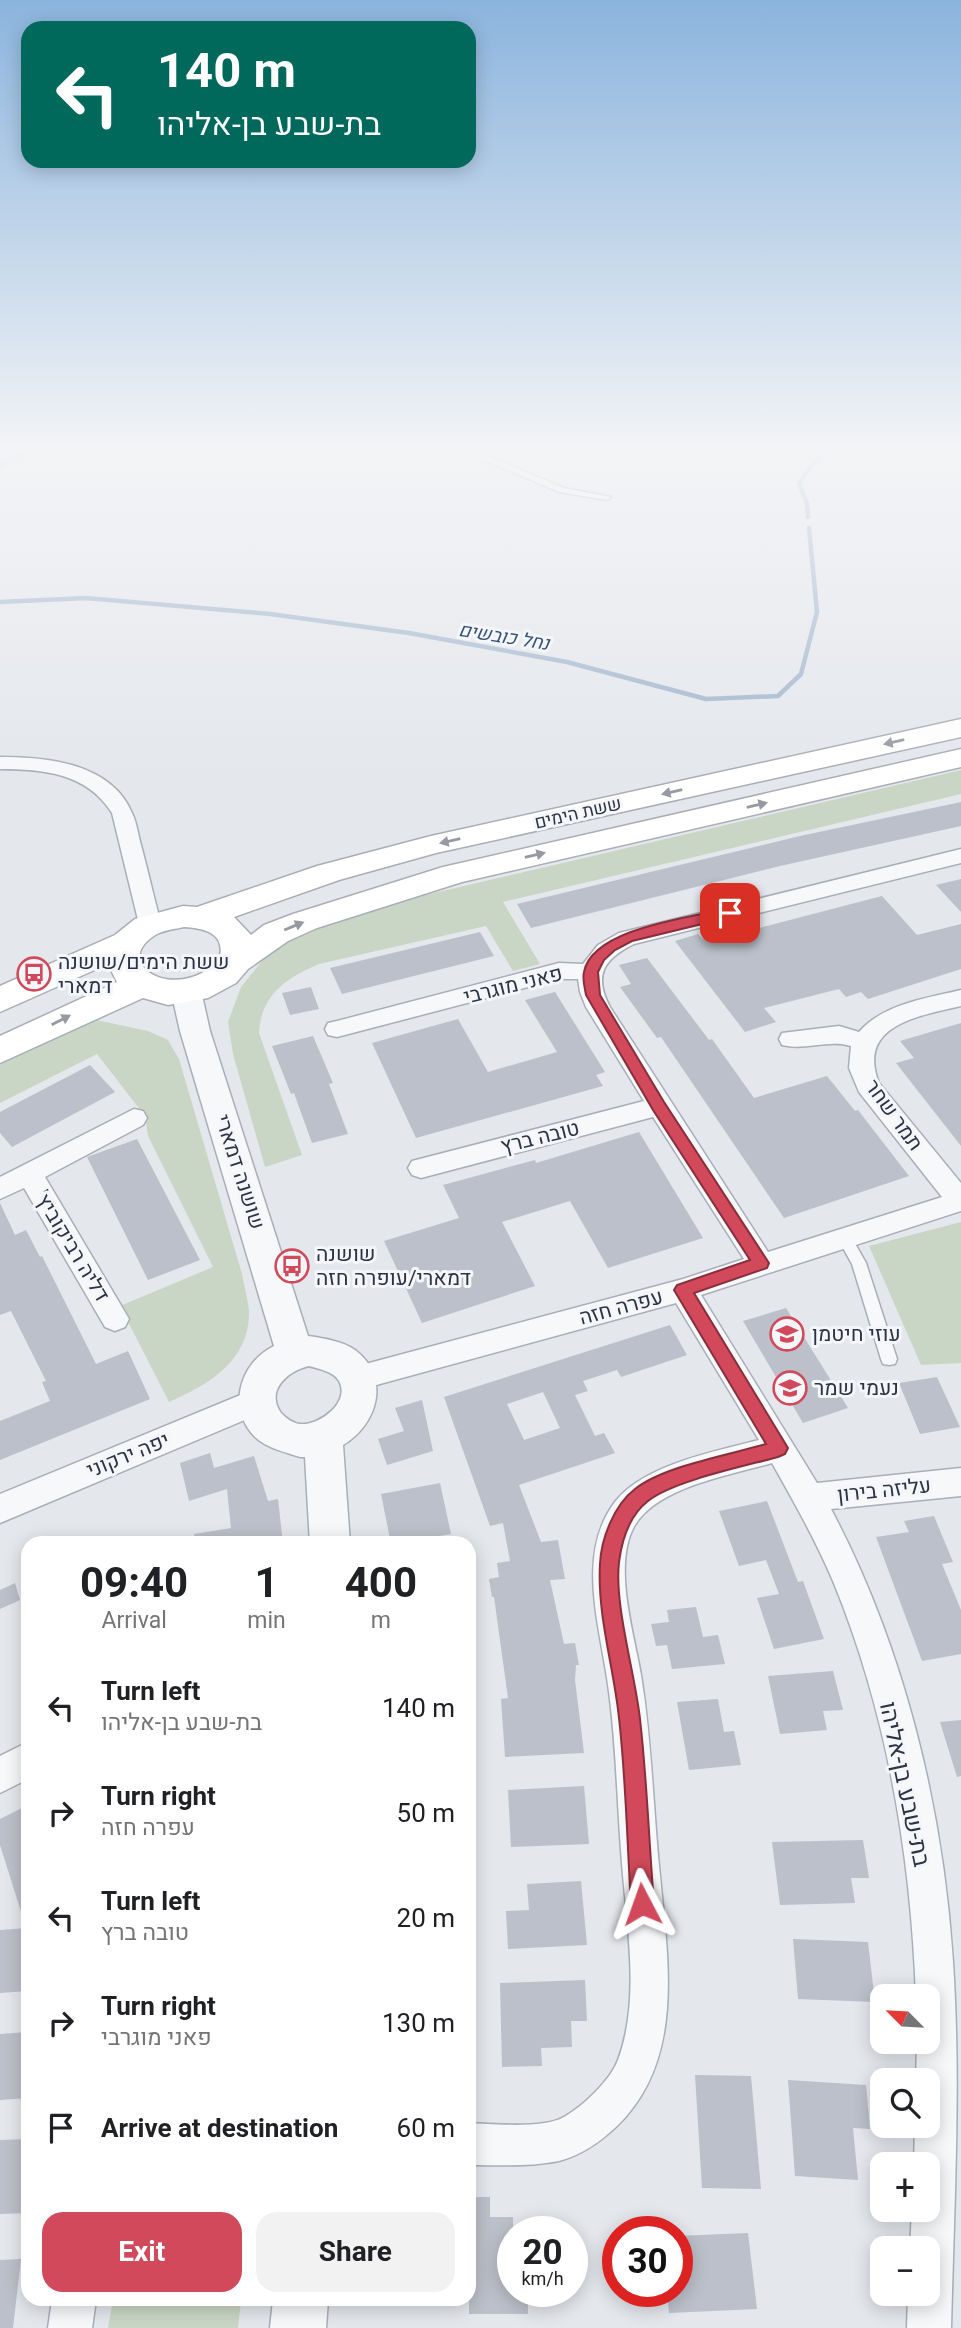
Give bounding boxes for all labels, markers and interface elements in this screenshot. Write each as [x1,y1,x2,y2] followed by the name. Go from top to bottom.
[157,42,296,99] text: 140 m
[42,49,133,140] icon: left
[157,105,381,143] text: בת-שבע בן-אליהו
[457,618,552,655] water label: נחל כובשים
[883,737,905,748] one-way arrow
[661,786,683,797] one-way arrow
[532,792,623,833] street label: ששת הימים
[746,799,768,810] one-way arrow
[439,836,461,847] one-way arrow
[524,850,546,861] one-way arrow
[700,883,760,943] pin
[711,894,749,932] icon: arrive
[283,920,304,931] one-way arrow
[58,950,230,998] place label: ששת הימים/שושנה דמארי
[15,955,53,993] bus stop icon: ששת הימים/שושנה דמארי
[461,961,565,1009] street label: פאני מוגרבי
[51,1015,71,1026] one-way arrow
[860,1075,928,1155] street label: תמר שחר
[210,1112,270,1232] street label: שושנה דמארי
[498,1116,582,1158] street label: טובה ברץ
[30,1186,114,1306] street label: 'דליה רביקוביץ
[316,1242,471,1290] place label: שושנה דמארי/עופרה חזה
[273,1247,311,1285] bus stop icon: שושנה דמארי/עופרה חזה
[577,1284,665,1330] street label: עפרה חזה
[768,1315,806,1353] school or university icon: עוזי חיטמן
[812,1322,901,1346] place label: עוזי חיטמן
[771,1369,809,1407] school or university icon: נעמי שמר
[814,1376,899,1400] place label: נעמי שמר
[83,1428,173,1482] street label: יפה ירקוני
[836,1473,932,1507] street label: עליזה בירון
[80,1558,188,1607] text: 09:40
[254,1558,279,1607] text: 1
[345,1558,417,1607] text: 400
[101,1607,167,1634] text: Arrival
[247,1607,286,1634] text: min
[371,1607,391,1634] text: m
[101,1676,200,1706] text: Turn left
[42,1689,80,1727] icon: left
[382,1693,455,1723] text: 140 m
[874,1699,936,1869] street label: בת-שבע בן-אליהו
[101,1709,262,1736] text: בת-שבע בן-אליהו
[101,1781,216,1811] text: Turn right
[42,1794,80,1832] icon: right
[397,1798,455,1828] text: 50 m
[101,1814,195,1841] text: עפרה חזה
[605,1867,679,1941] position arrow
[101,1886,200,1916] text: Turn left
[42,1899,80,1937] icon: left
[397,1903,455,1933] text: 20 m
[101,1919,189,1946] text: טובה ברץ
[870,1984,940,2054] north arrow
[870,1984,940,2306] map controls
[101,1991,216,2021] text: Turn right
[42,2004,80,2042] icon: right
[382,2008,455,2038] text: 130 m
[101,2024,212,2051] text: פאני מוגרבי
[870,2068,940,2138] button: search
[42,2109,80,2147] icon: arrive
[101,2113,338,2143] text: Arrive at destination
[397,2113,455,2143] text: 60 m
[870,2152,940,2222] button: +
[42,2212,242,2292] button: Exit
[256,2212,455,2292] button: Share
[602,2216,693,2307] speed limit sign: 30
[522,2232,563,2273] text: 20
[870,2236,940,2306] button: −
[521,2268,564,2289] text: km/h

